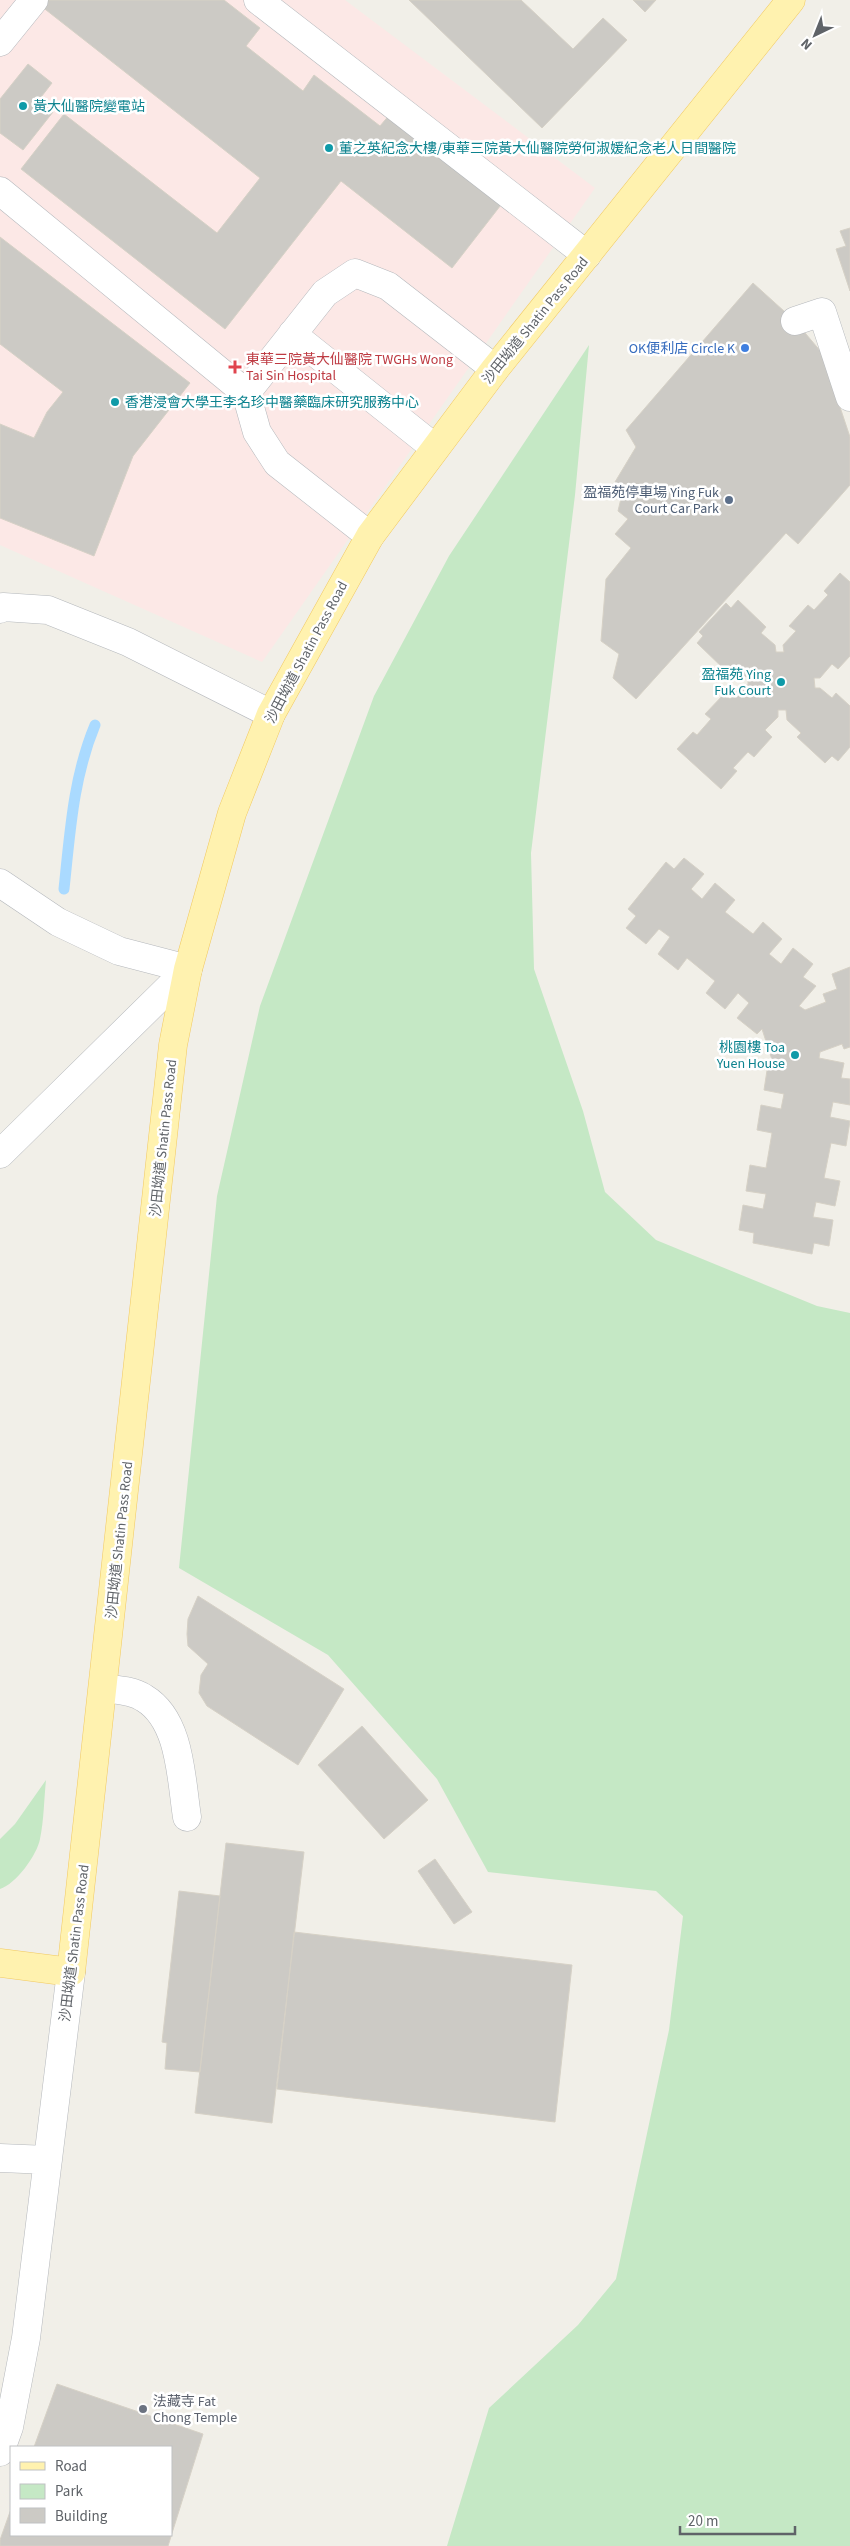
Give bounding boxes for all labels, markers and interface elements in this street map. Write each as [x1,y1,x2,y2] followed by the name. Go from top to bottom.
[790,10,840,60] north arrow
[797,33,817,54] text: N
[33,97,145,117] place label: 黃大仙醫院變電站
[17,100,29,112] marker: 黃大仙醫院變電站
[339,139,736,159] place label: 董之英紀念大樓/東華三院黃大仙醫院勞何淑媛紀念老人日間醫院
[323,142,335,154] marker: 董之英紀念大樓/東華三院黃大仙醫院勞何淑媛紀念老人日間醫院
[478,253,593,388] street label: 沙田坳道 Shatin Pass Road
[629,339,736,359] place label: OK便利店 Circle K
[739,342,751,354] marker: OK便利店 Circle K
[246,350,453,386] place label: 東華三院黃大仙醫院 TWGHs Wong Tai Sin Hospital
[228,360,242,374] marker: 東華三院黃大仙醫院 TWGHs Wong Tai Sin Hospital
[125,393,419,413] place label: 香港浸會大學王李名珍中醫藥臨床研究服務中心
[109,396,121,408] marker: 香港浸會大學王李名珍中醫藥臨床研究服務中心
[583,483,719,519] place label: 盈福苑停車場 Ying Fuk Court Car Park
[723,494,735,506] marker: 盈福苑停車場 Ying Fuk Court Car Park
[261,578,353,727] street label: 沙田坳道 Shatin Pass Road
[701,665,771,701] place label: 盈福苑 Ying Fuk Court
[775,676,787,688] marker: 盈福苑 Ying Fuk Court
[716,1038,785,1074] place label: 桃園樓 Toa Yuen House
[789,1049,801,1061] marker: 桃園樓 Toa Yuen House
[146,1058,182,1218] street label: 沙田坳道 Shatin Pass Road
[102,1460,138,1620] street label: 沙田坳道 Shatin Pass Road
[55,1863,95,2023] street label: 沙田坳道 Shatin Pass Road
[153,2392,237,2428] place label: 法藏寺 Fat Chong Temple
[137,2403,149,2415] marker: 法藏寺 Fat Chong Temple
[10,2446,172,2536] legend
[55,2456,87,2477] text: Road
[55,2481,84,2502] text: Park
[680,2504,795,2536] scale bar
[55,2506,108,2527] text: Building
[688,2511,718,2532] text: 20 m

